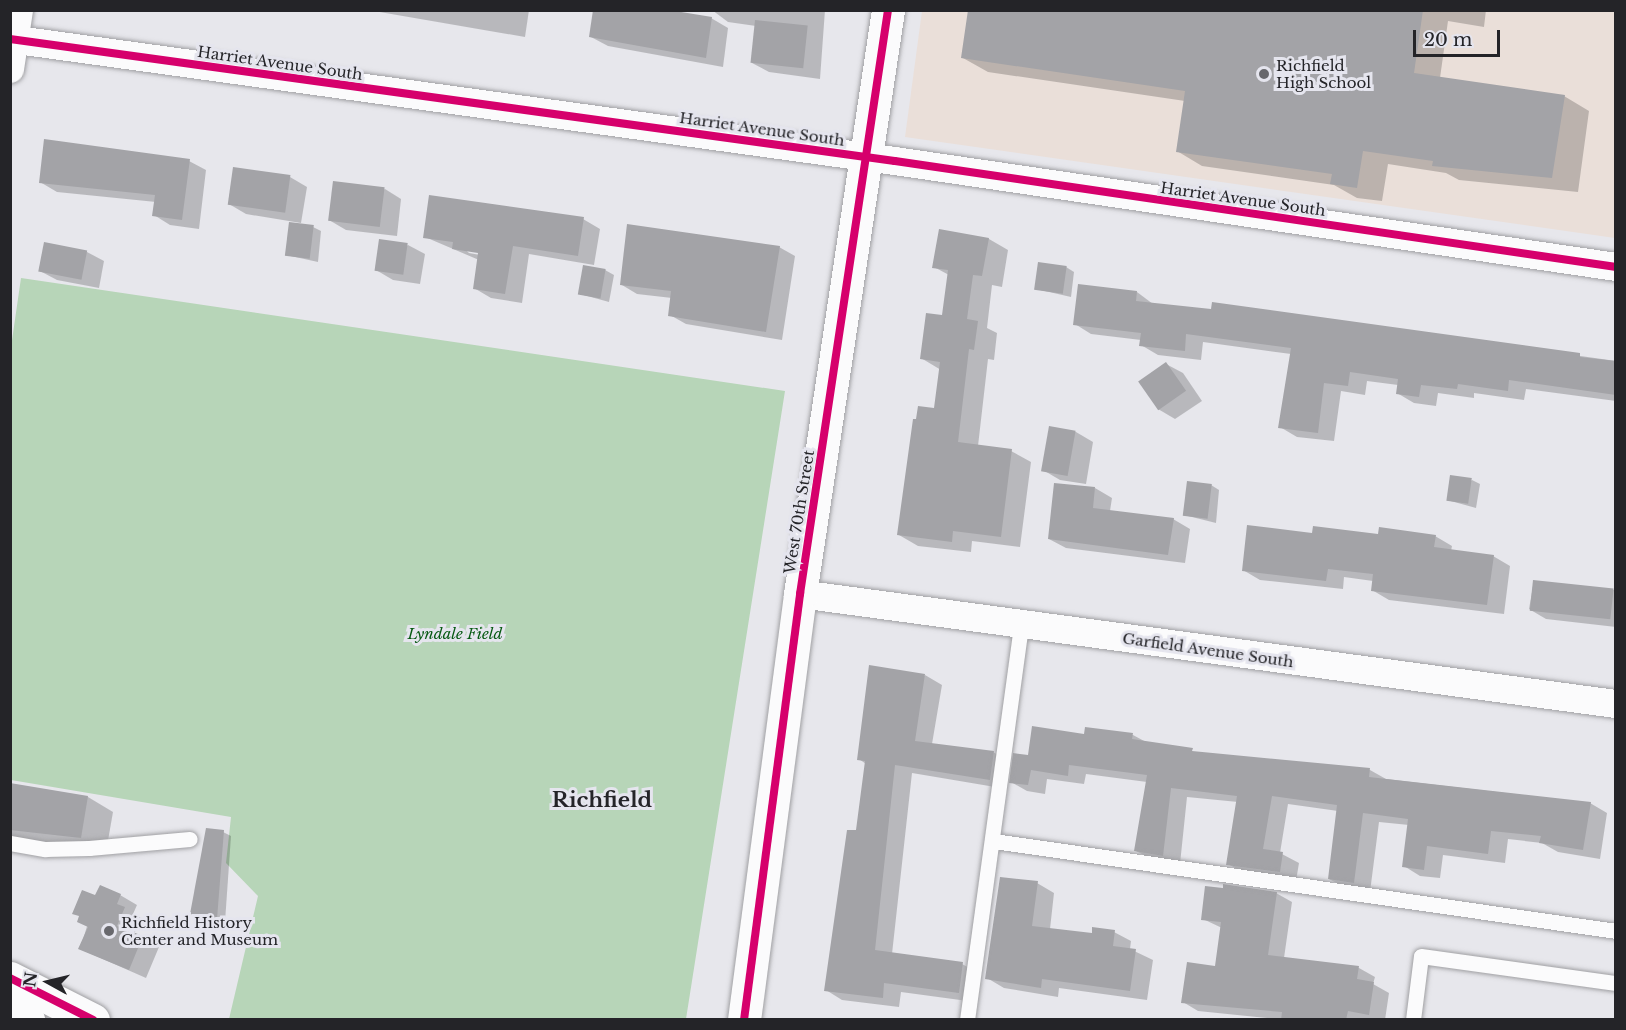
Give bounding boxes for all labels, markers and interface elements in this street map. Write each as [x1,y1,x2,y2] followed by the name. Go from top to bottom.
[1416,18,1503,56] scale bar
[1424,29,1472,51] text: 20 m
[196,42,364,84] street label: Harriet Avenue South
[1276,56,1371,91] place label: Richfield High School
[1257,67,1271,81] marker: Richfield High School
[678,108,846,150] street label: Harriet Avenue South
[1159,178,1327,220] street label: Harriet Avenue South
[780,449,818,575] street label: West 70th Street
[408,625,502,643] park label: Lyndale Field
[1121,629,1295,671] street label: Garfield Avenue South
[552,787,652,813] district label: Richfield
[121,913,278,948] place label: Richfield History Center and Museum
[102,924,116,938] marker: Richfield History Center and Museum
[18,952,78,1012] north arrow
[19,971,41,988] text: N

